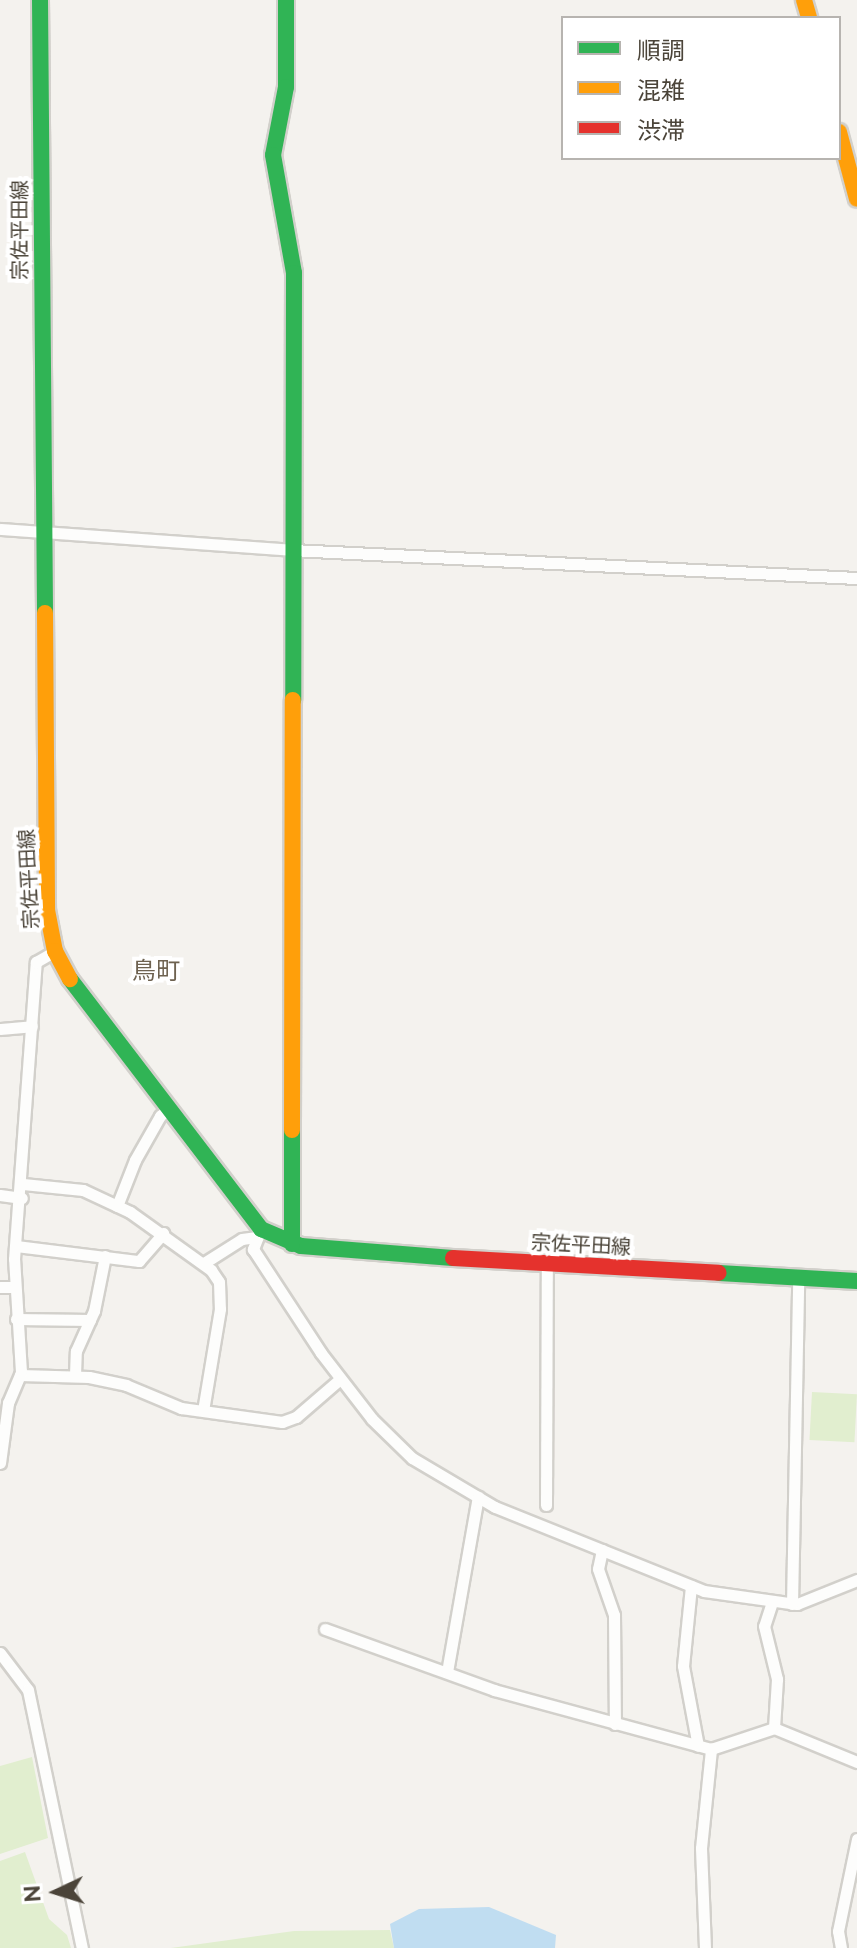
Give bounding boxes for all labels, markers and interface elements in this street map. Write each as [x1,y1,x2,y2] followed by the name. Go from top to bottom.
[561,16,841,160] legend
[637,36,685,65] text: 順調
[637,76,685,105] text: 混雑
[637,116,685,145] text: 渋滞
[8,180,32,280] street label: 宗佐平田線
[14,828,44,930] street label: 宗佐平田線
[132,957,180,985] district label: 鳥町
[530,1230,632,1260] street label: 宗佐平田線
[16,1852,96,1932] north arrow
[19,1884,46,1903] text: N

